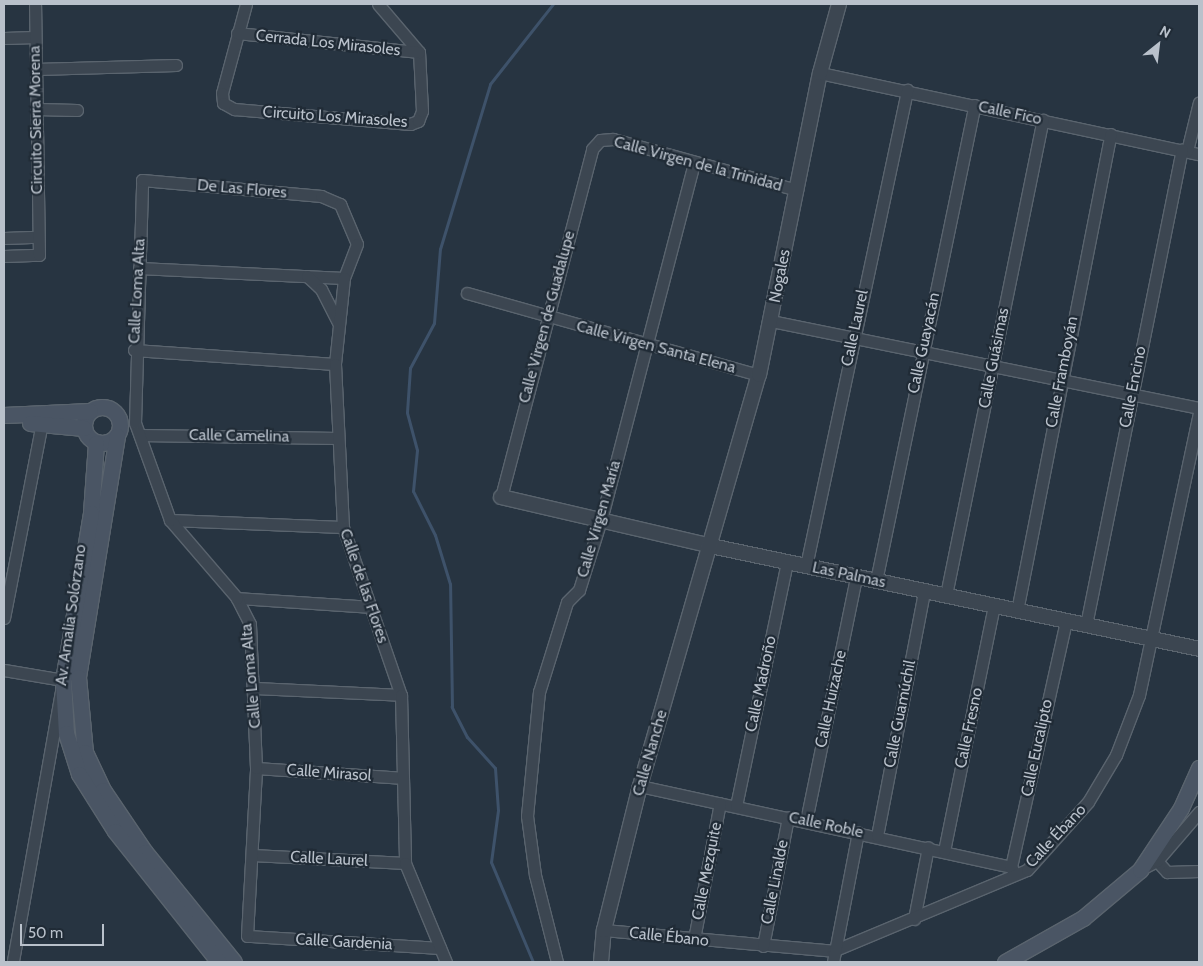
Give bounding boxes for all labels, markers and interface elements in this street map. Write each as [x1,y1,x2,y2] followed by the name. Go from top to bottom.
[1133,20,1183,70] north arrow
[1157,22,1174,42] text: N
[255,26,401,60] street label: Cerrada Los Mirasoles
[25,45,47,195] street label: Circuito Sierra Morena
[977,97,1043,129] street label: Calle Fico
[262,102,408,132] street label: Circuito Los Mirasoles
[612,132,784,196] street label: Calle Virgen de la Trinidad
[196,176,288,202] street label: De Las Flores
[515,229,579,405] street label: Calle Virgen de Guadalupe
[125,238,149,344] street label: Calle Loma Alta
[765,248,795,304] street label: Nogales
[838,288,872,368] street label: Calle Laurel
[904,291,944,395] street label: Calle Guayacán
[975,306,1013,410] street label: Calle Guásimas
[1042,315,1082,429] street label: Calle Framboyán
[574,316,738,378] street label: Calle Virgen Santa Elena
[1116,344,1150,430] street label: Calle Encino
[189,426,289,446] street label: Calle Camelina
[573,458,625,580] street label: Calle Virgen María
[335,526,393,646] street label: Calle de las Flores
[52,543,90,687] street label: Av. Amalia Solórzano
[810,558,888,592] street label: Las Palmas
[237,623,265,729] street label: Calle Loma Alta
[741,634,781,734] street label: Calle Madroño
[811,649,851,749] street label: Calle Huizache
[880,659,920,769] street label: Calle Guamúchil
[951,686,987,770] street label: Calle Fresno
[1017,698,1057,798] street label: Calle Eucalipto
[629,708,671,798] street label: Calle Nanche
[286,760,372,786] street label: Calle Mirasol
[1022,800,1090,872] street label: Calle Ébano
[787,808,865,842] street label: Calle Roble
[688,820,726,922] street label: Calle Mezquite
[757,838,793,926] street label: Calle Linalde
[290,847,368,871] street label: Calle Laurel
[22,914,106,946] scale bar
[628,923,710,951] street label: Calle Ébano
[28,924,63,942] text: 50 m
[295,930,393,954] street label: Calle Gardenia

